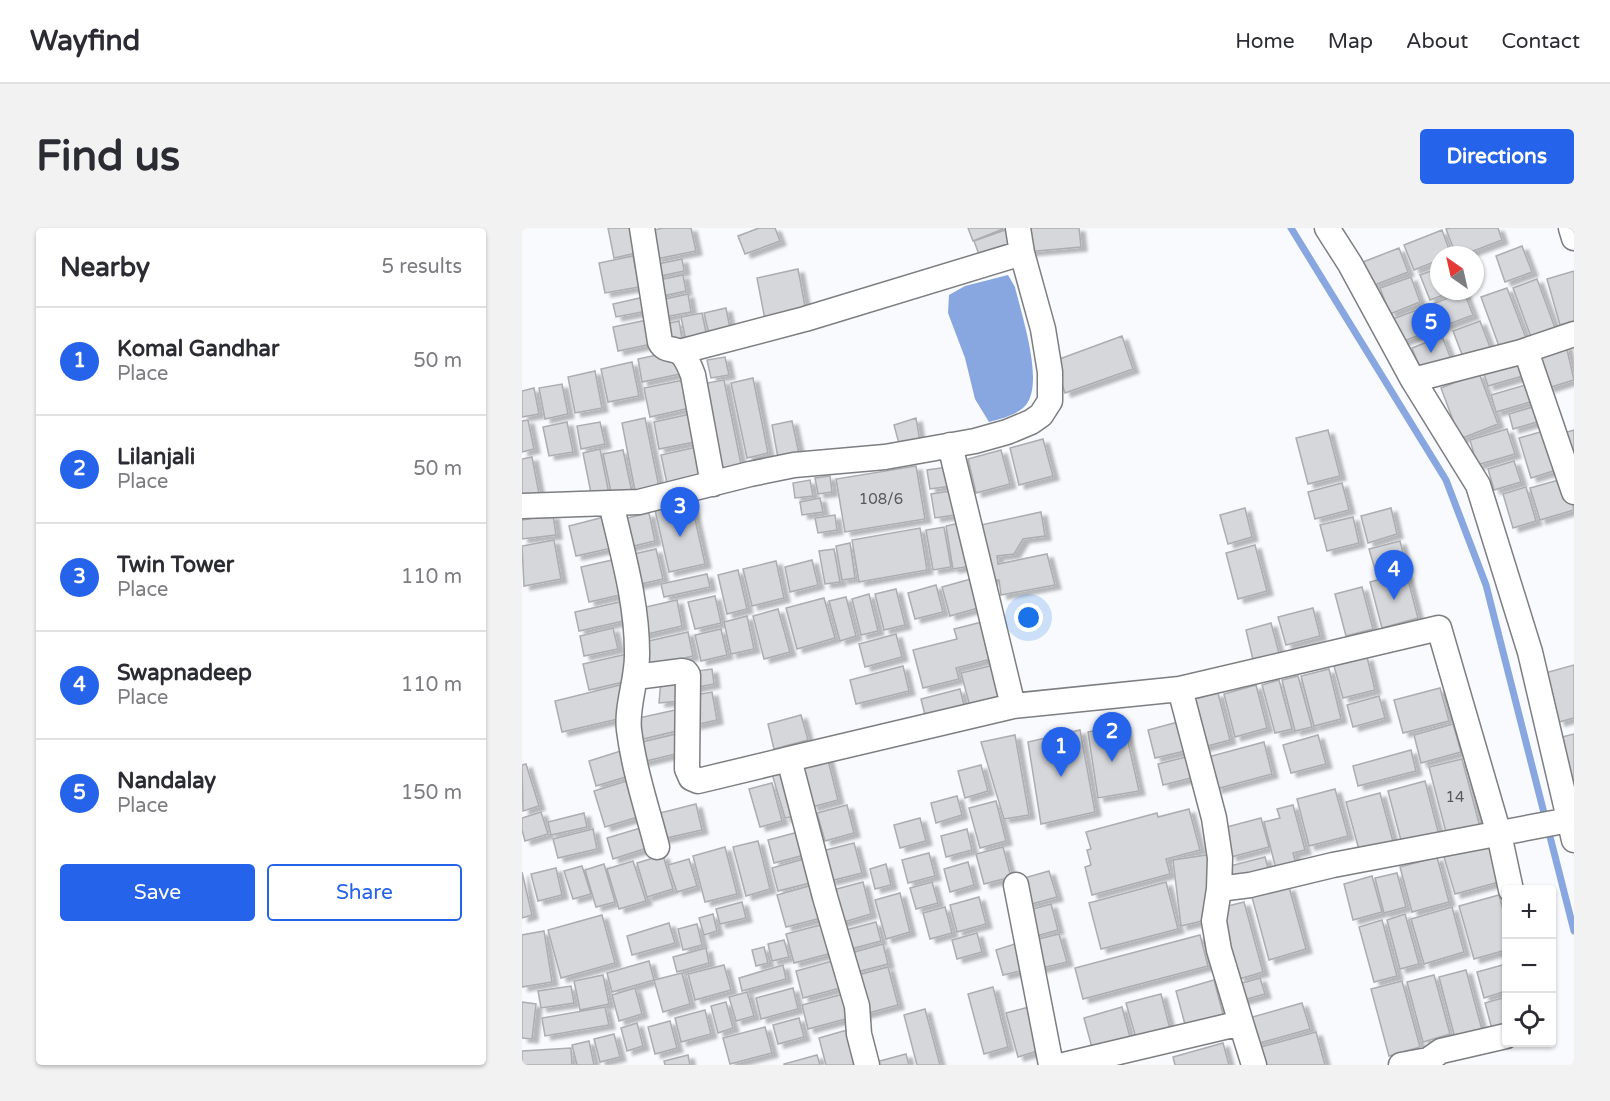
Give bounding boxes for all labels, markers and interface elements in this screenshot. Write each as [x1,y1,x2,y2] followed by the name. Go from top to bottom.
[30,24,140,58] text: Wayfind
[1235,29,1295,54] text: Home
[1328,29,1373,54] text: Map
[1406,29,1468,54] text: About
[1501,29,1580,54] text: Contact
[1420,129,1574,184] button: Directions
[36,131,180,182] text: Find us
[1430,246,1484,300] north arrow
[60,252,150,283] text: Nearby
[382,255,462,279] text: 5 results
[1412,304,1450,353] pin: 5
[117,336,279,362] text: Komal Gandhar
[73,349,86,373] text: 1
[413,349,462,373] text: 50 m
[117,362,168,386] text: Place
[117,444,195,470] text: Lilanjali
[73,457,86,481] text: 2
[413,457,462,481] text: 50 m
[117,470,168,494] text: Place
[660,488,700,537] pin: 3
[859,490,903,508] house number: 108/6
[1374,550,1414,600] pin: 4
[117,552,234,578] text: Twin Tower
[73,565,86,589] text: 3
[401,565,462,589] text: 110 m
[117,578,168,602] text: Place
[1014,603,1043,632] your location
[117,660,252,686] text: Swapnadeep
[73,673,86,697] text: 4
[401,673,462,697] text: 110 m
[117,686,168,710] text: Place
[1092,712,1132,762] pin: 2
[1042,728,1080,777] pin: 1
[117,768,216,794] text: Nandalay
[73,781,86,805] text: 5
[401,781,462,805] text: 150 m
[1446,788,1464,806] house number: 14
[117,794,168,818] text: Place
[60,864,255,921] button: Save
[267,864,462,921] button: Share
[1502,885,1556,1047] map controls
[1502,885,1556,939] button: +
[1502,939,1556,993] button: −
[1502,993,1556,1047] button: locate

